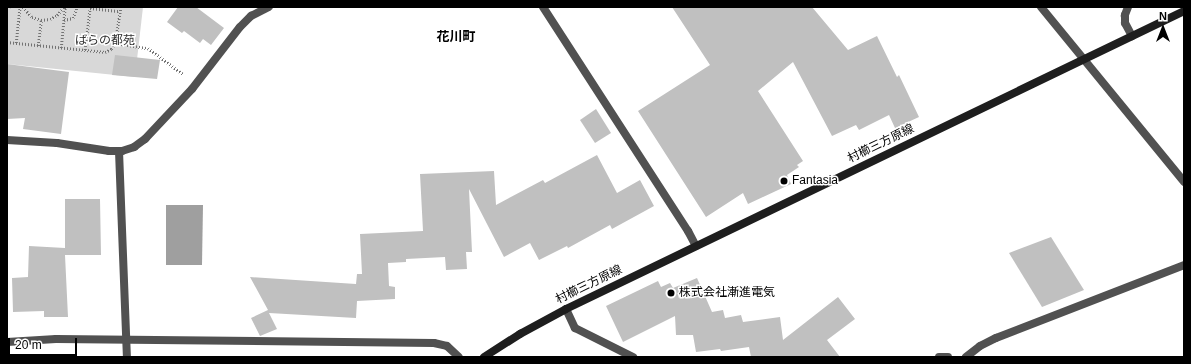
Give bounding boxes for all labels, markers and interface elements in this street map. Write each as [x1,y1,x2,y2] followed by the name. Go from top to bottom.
[1143,8,1183,48] north arrow
[1159,10,1167,22] text: N
[437,29,475,45] district label: 花川町
[75,34,135,48] park label: ばらの都苑
[845,122,917,166] street label: 村櫛三方原線
[792,174,838,188] place label: Fantasia
[779,176,789,186] marker: Fantasia
[553,263,625,307] street label: 村櫛三方原線
[679,286,775,300] place label: 株式会社漸進電気
[666,288,676,298] marker: 株式会社漸進電気
[10,330,79,356] scale bar
[15,338,42,352] text: 20 m

